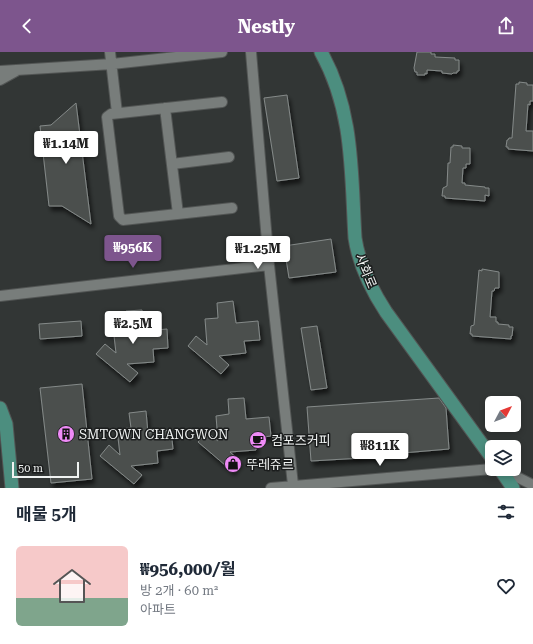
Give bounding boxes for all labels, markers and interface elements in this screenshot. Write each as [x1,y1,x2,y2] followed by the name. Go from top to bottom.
[16,15,38,37] icon: back
[495,15,517,37] icon: share
[238,16,295,37] text: Nestly
[33,131,99,165] pin: ₩1.14M
[43,136,89,151] text: ₩1.14M
[105,235,161,269] pin: ₩956K
[225,236,291,270] pin: ₩1.25M
[113,240,153,255] text: ₩956K
[235,241,281,256] text: ₩1.25M
[352,252,380,290] street label: 사화로
[105,311,161,345] pin: ₩2.5M
[114,316,152,331] text: ₩2.5M
[485,396,521,432] north arrow
[485,396,521,476] map controls
[56,424,76,444] building icon: SMTOWN CHANGWON
[79,427,229,442] place label: SMTOWN CHANGWON
[248,430,268,450] cafe icon: 컴포즈커피
[271,433,331,448] place label: 컴포즈커피
[352,433,408,467] pin: ₩811K
[360,438,400,453] text: ₩811K
[485,440,521,476] button: layers
[223,454,243,474] shop icon: 뚜레쥬르
[246,457,294,472] place label: 뚜레쥬르
[12,460,79,479] scale bar
[18,462,43,475] text: 50 m
[495,501,517,523] icon: filters
[16,504,77,524] text: 매물 5개
[140,559,236,579] text: ₩956,000/월
[48,562,96,610] icon: home
[495,575,517,597] icon: heart
[140,583,218,598] text: 방 2개 · 60 m²
[140,602,176,617] text: 아파트

